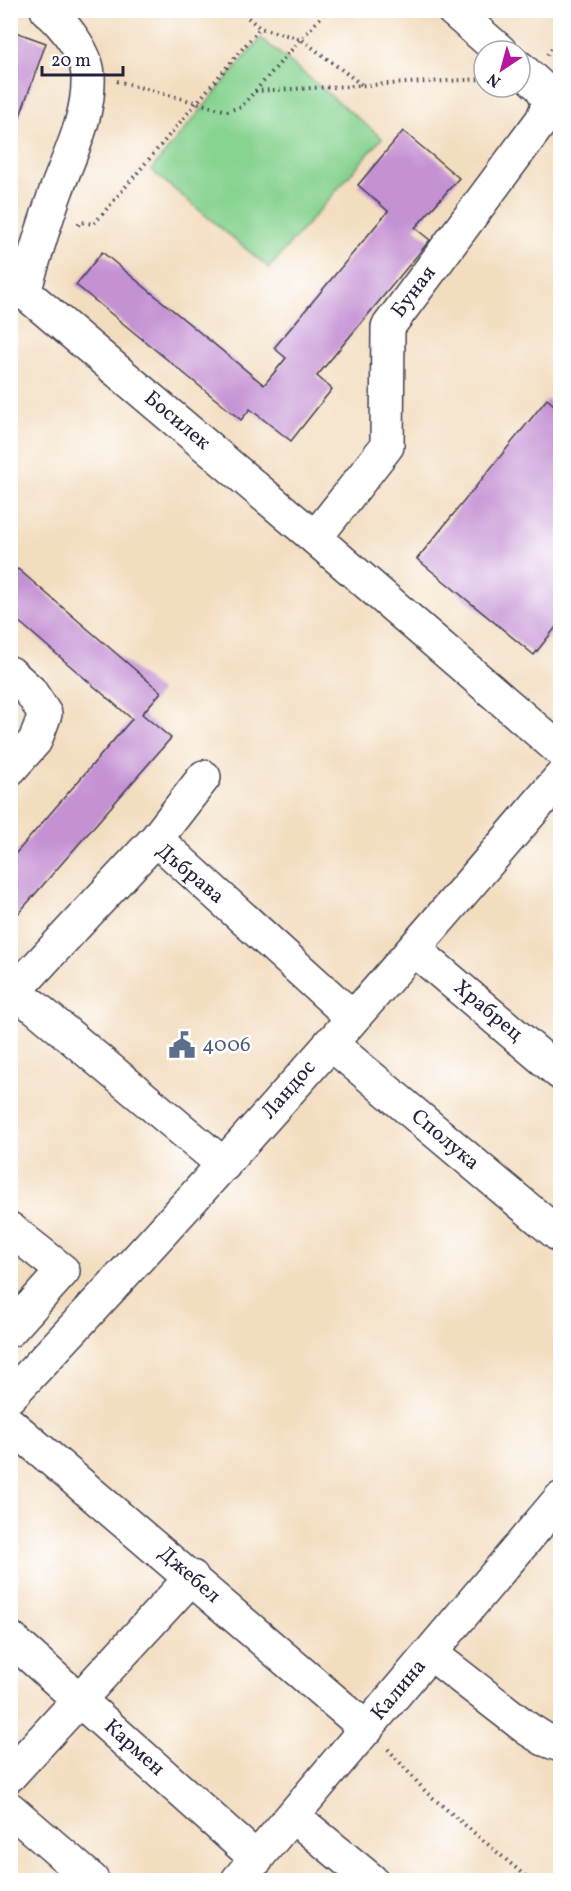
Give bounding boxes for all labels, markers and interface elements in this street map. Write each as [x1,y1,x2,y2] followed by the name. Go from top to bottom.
[42,39,123,77] scale bar
[472,39,532,99] north arrow
[51,49,91,74] text: 20 m
[483,67,506,92] text: N
[385,260,443,324] street label: Буная
[137,385,217,457] street label: Босилек
[150,837,230,911] street label: Дъбрава
[447,973,529,1049] street label: Храбрец
[167,1030,197,1060] public building icon: 4006
[202,1031,251,1060] place label: 4006
[255,1054,323,1126] street label: Ландос
[405,1103,485,1177] street label: Сполука
[152,1540,226,1610] street label: Джебел
[365,1653,433,1727] street label: Калина
[97,1713,171,1783] street label: Кармен

